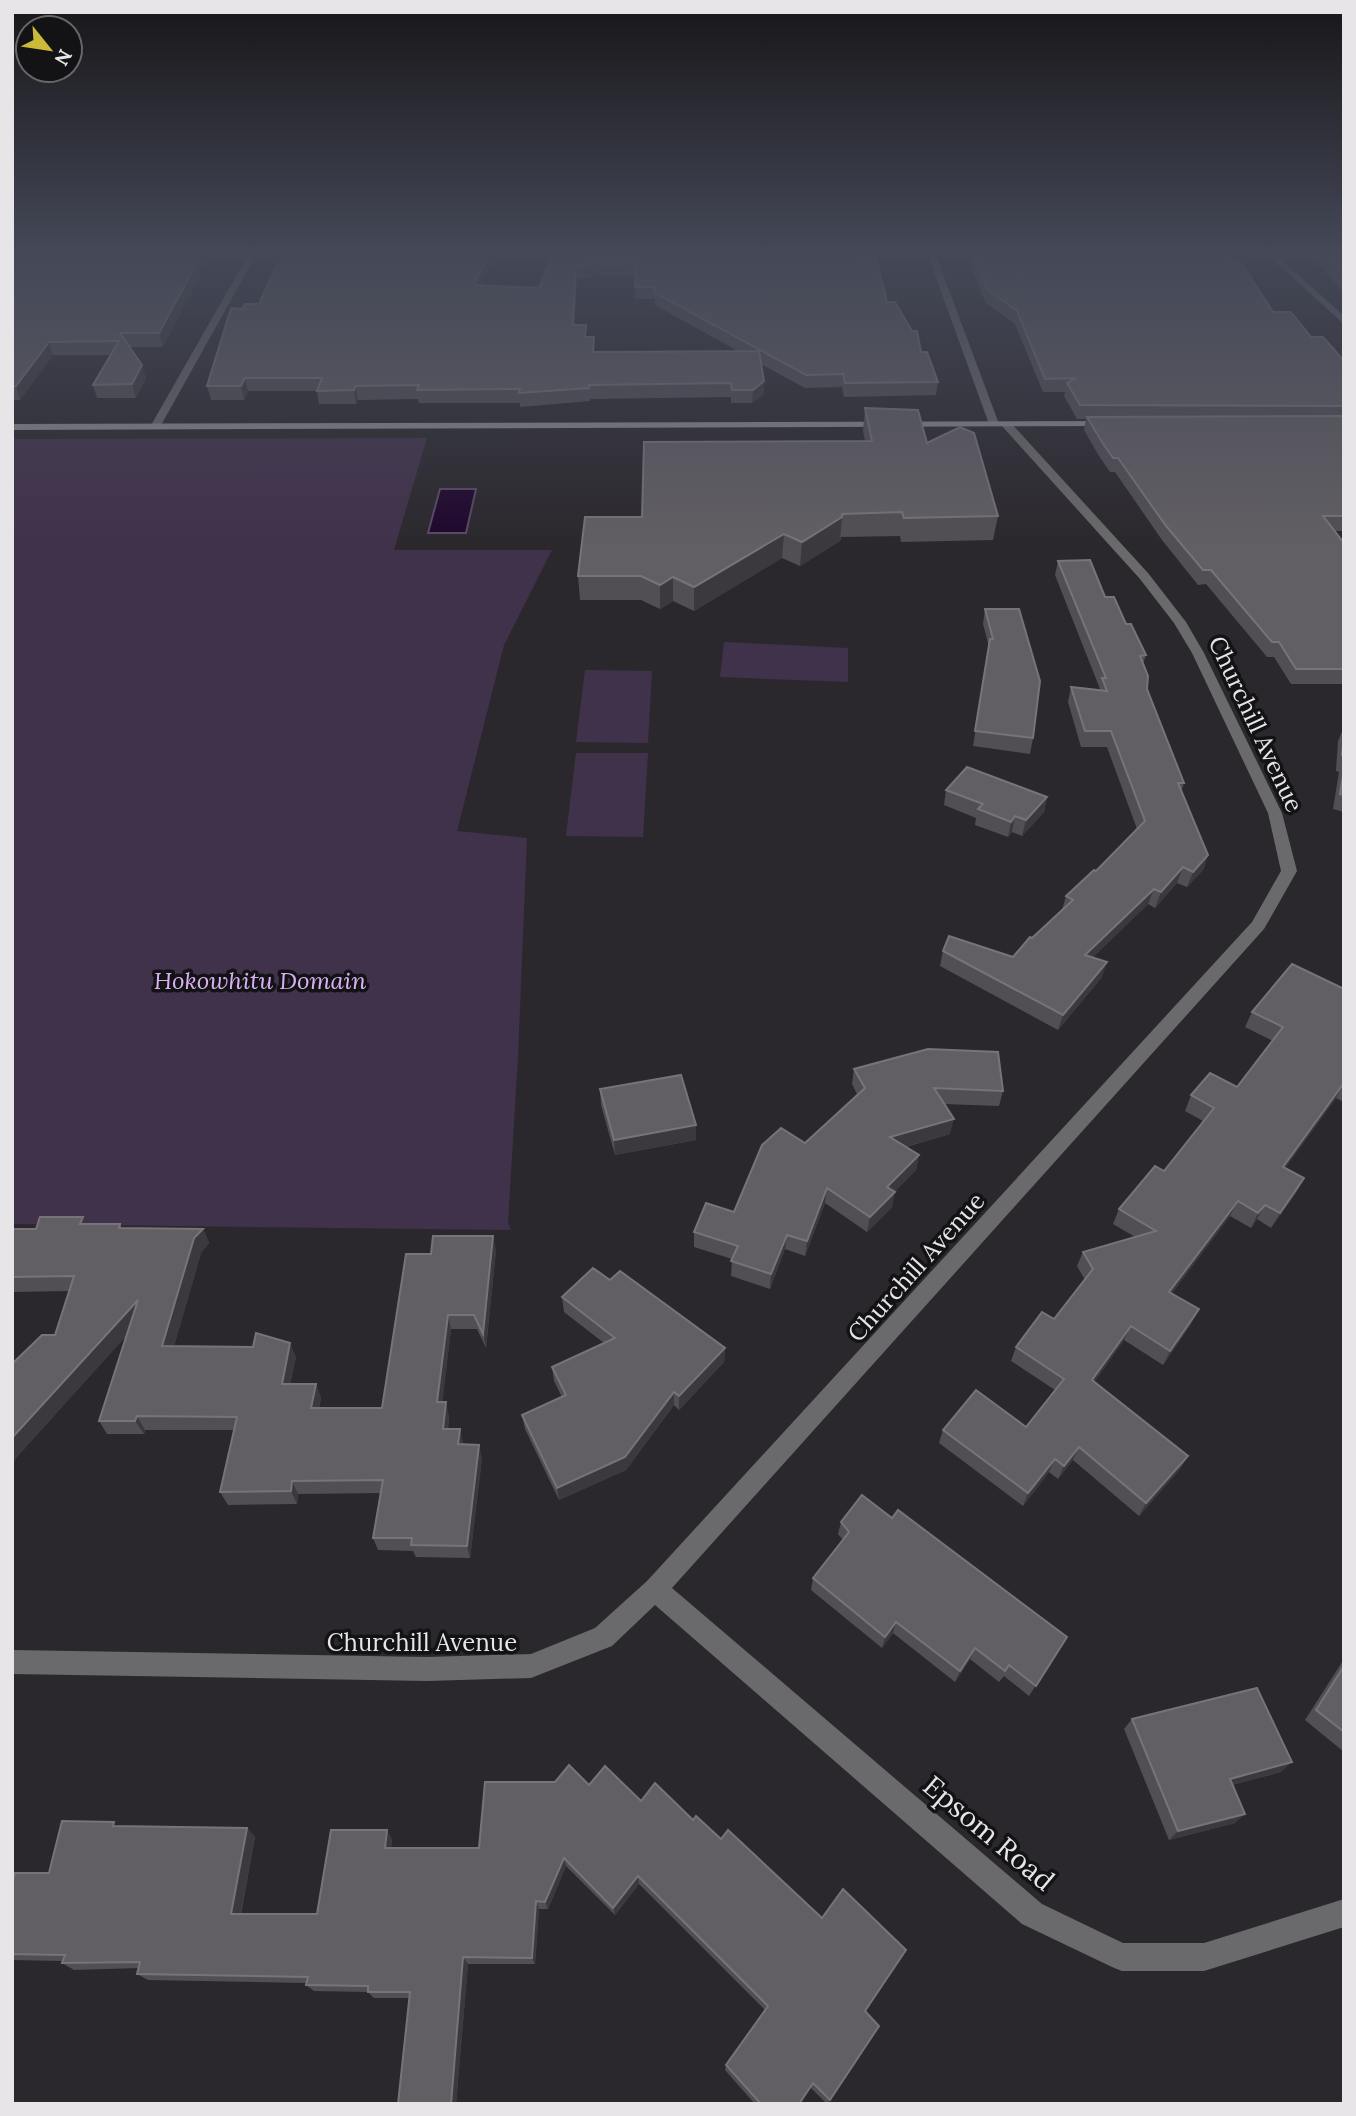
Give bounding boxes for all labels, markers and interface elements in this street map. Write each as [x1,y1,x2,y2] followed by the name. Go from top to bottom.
[14,14,84,84] north arrow
[50,45,78,70] text: N
[1202,631,1310,817] street label: Churchill Avenue
[154,965,366,996] park label: Hokowhitu Domain
[841,1186,991,1348] street label: Churchill Avenue
[327,1627,517,1658] street label: Churchill Avenue
[916,1768,1062,1898] street label: Epsom Road

